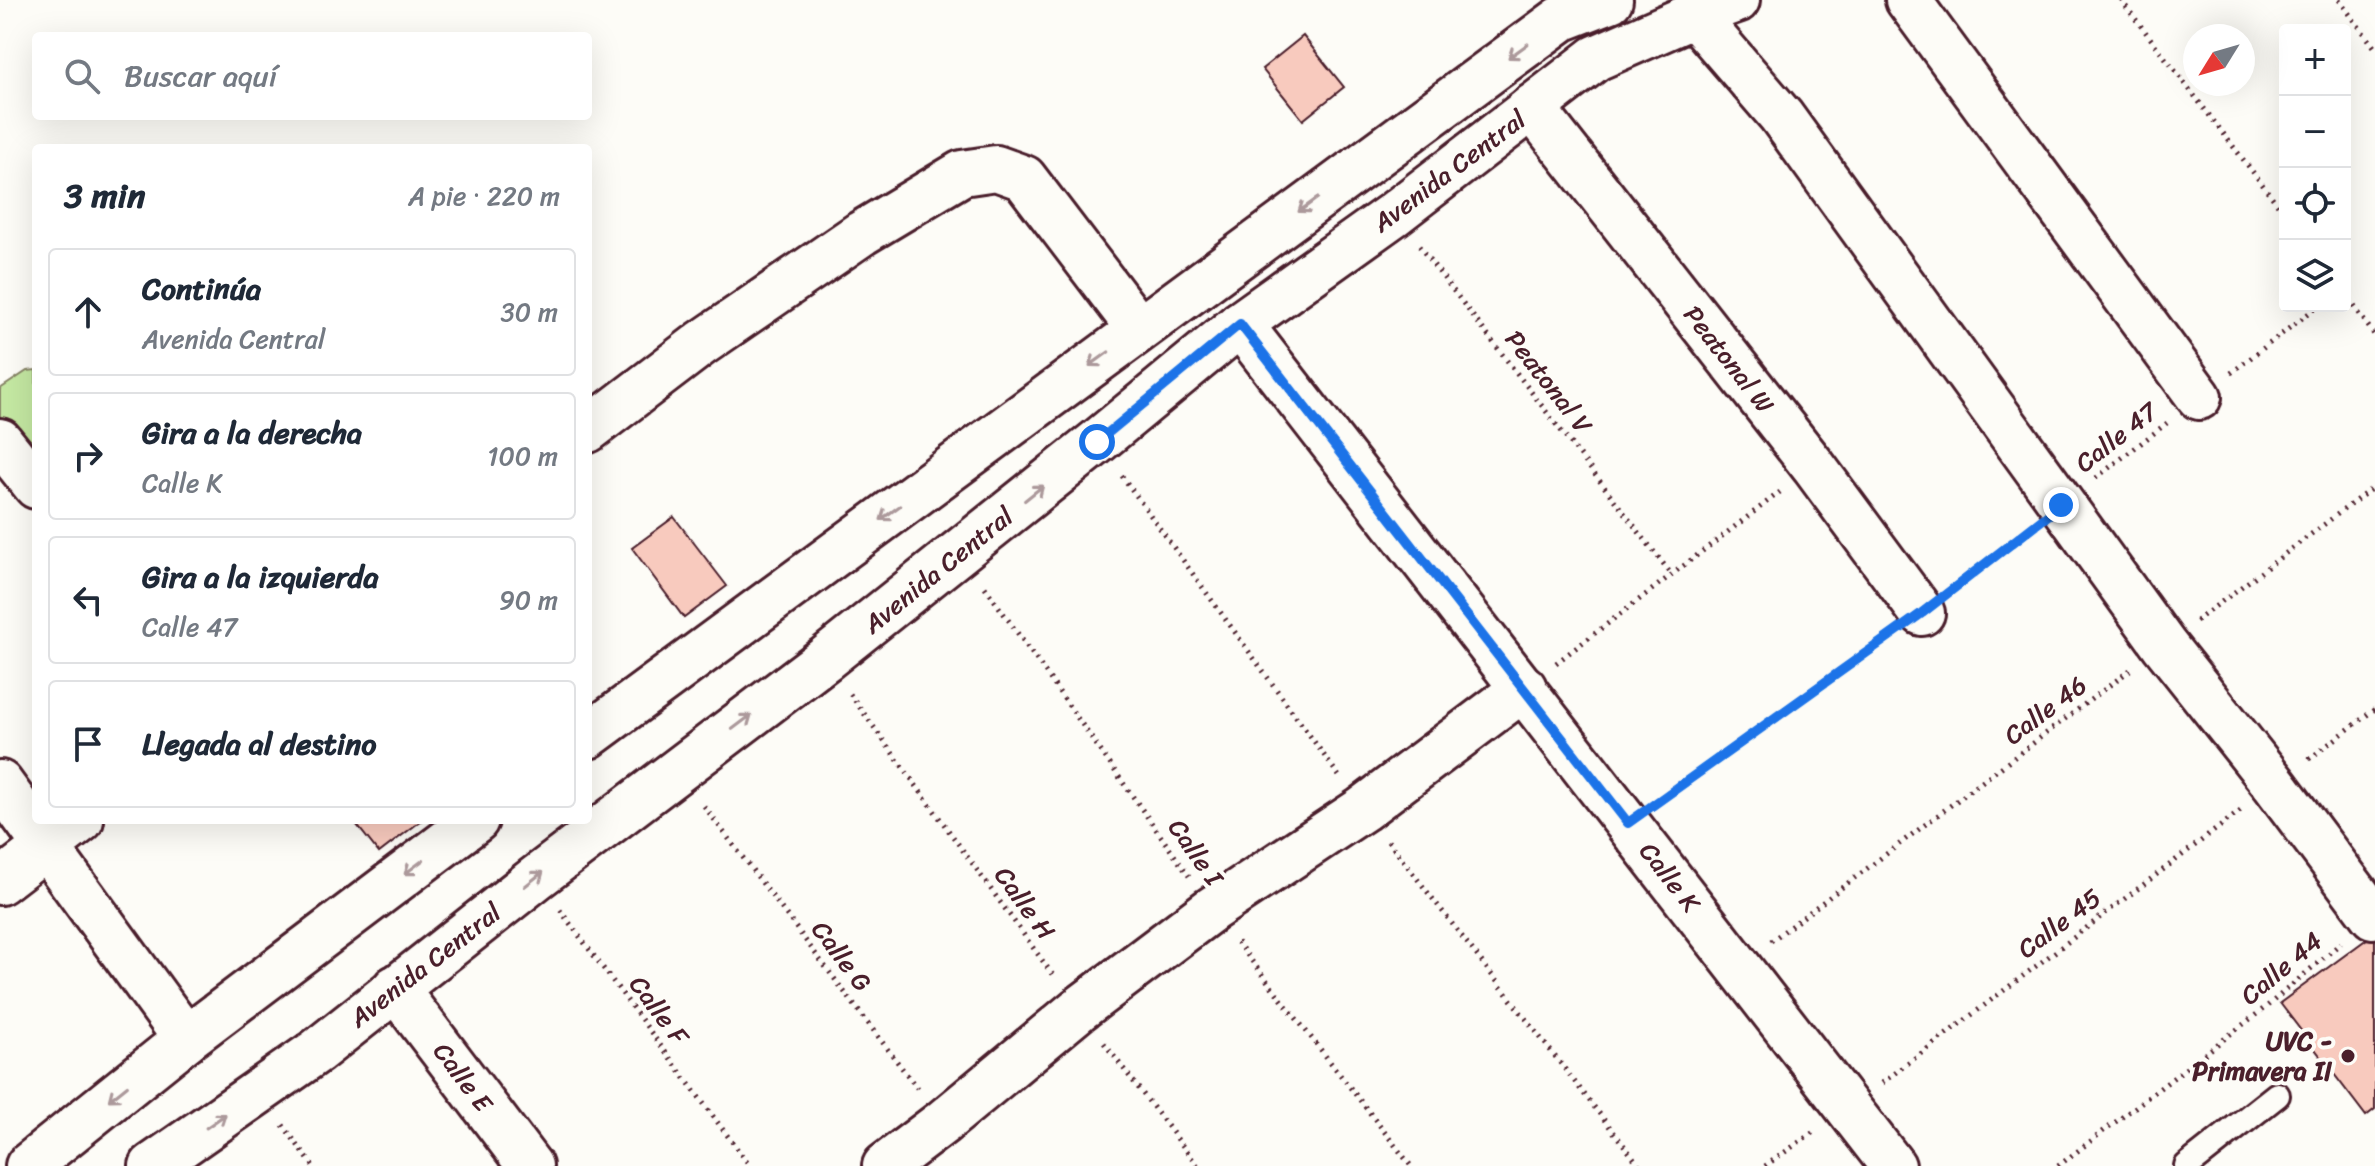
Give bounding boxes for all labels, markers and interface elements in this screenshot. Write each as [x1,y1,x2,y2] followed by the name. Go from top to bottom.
[2183,24,2255,96] north arrow
[2279,24,2351,312] map controls
[2279,24,2351,96] button: +
[32,32,592,120] search box
[1508,42,1529,59] one-way arrow
[124,49,277,103] text: Buscar aquí
[60,54,104,98] icon: search
[2279,96,2351,168] button: −
[1361,97,1537,245] street label: Avenida Central
[64,166,145,226] text: 3 min
[2279,168,2351,240] button: locate
[408,173,560,219] text: A pie · 220 m
[1298,196,1320,213] one-way arrow
[2279,240,2351,312] button: layers
[142,262,261,316] text: Continúa
[501,289,558,335] text: 30 m
[66,290,110,334] icon: ahead
[1672,295,1787,424] street label: Peatonal W
[142,316,325,362] text: Avenida Central
[1493,319,1605,445] street label: Peatonal V
[1089,350,1110,367] one-way arrow
[2064,388,2169,484] street label: Calle 47
[142,406,362,460] text: Gira a la derecha
[1079,424,1115,460] route start
[487,433,558,479] text: 100 m
[66,434,110,478] icon: right
[142,460,222,506] text: Calle K
[1024,484,1045,502] one-way arrow
[2043,487,2079,523] route end
[852,494,1024,646] street label: Avenida Central
[879,505,901,521] one-way arrow
[142,550,379,604] text: Gira a la izquierda
[499,577,558,623] text: 90 m
[66,578,110,622] icon: left
[142,604,237,650] text: Calle 47
[1993,663,2097,757] street label: Calle 46
[731,714,752,731] one-way arrow
[142,717,376,771] text: Llegada al destino
[66,722,110,766] icon: arrive
[1156,808,1237,897] street label: Calle I
[1627,831,1713,924] street label: Calle K
[982,856,1068,950] street label: Calle H
[404,858,425,875] one-way arrow
[523,870,544,887] one-way arrow
[2007,876,2111,970] street label: Calle 45
[338,890,512,1040] street label: Avenida Central
[799,910,885,1002] street label: Calle G
[2229,919,2333,1017] street label: Calle 44
[617,965,702,1057] street label: Calle F
[2192,1018,2333,1094] place label: UVC - Primavera II
[421,1032,506,1123] street label: Calle E
[2339,1047,2357,1065] marker: UVC - Primavera II
[108,1084,129,1102] one-way arrow
[205,1113,227,1129] one-way arrow

